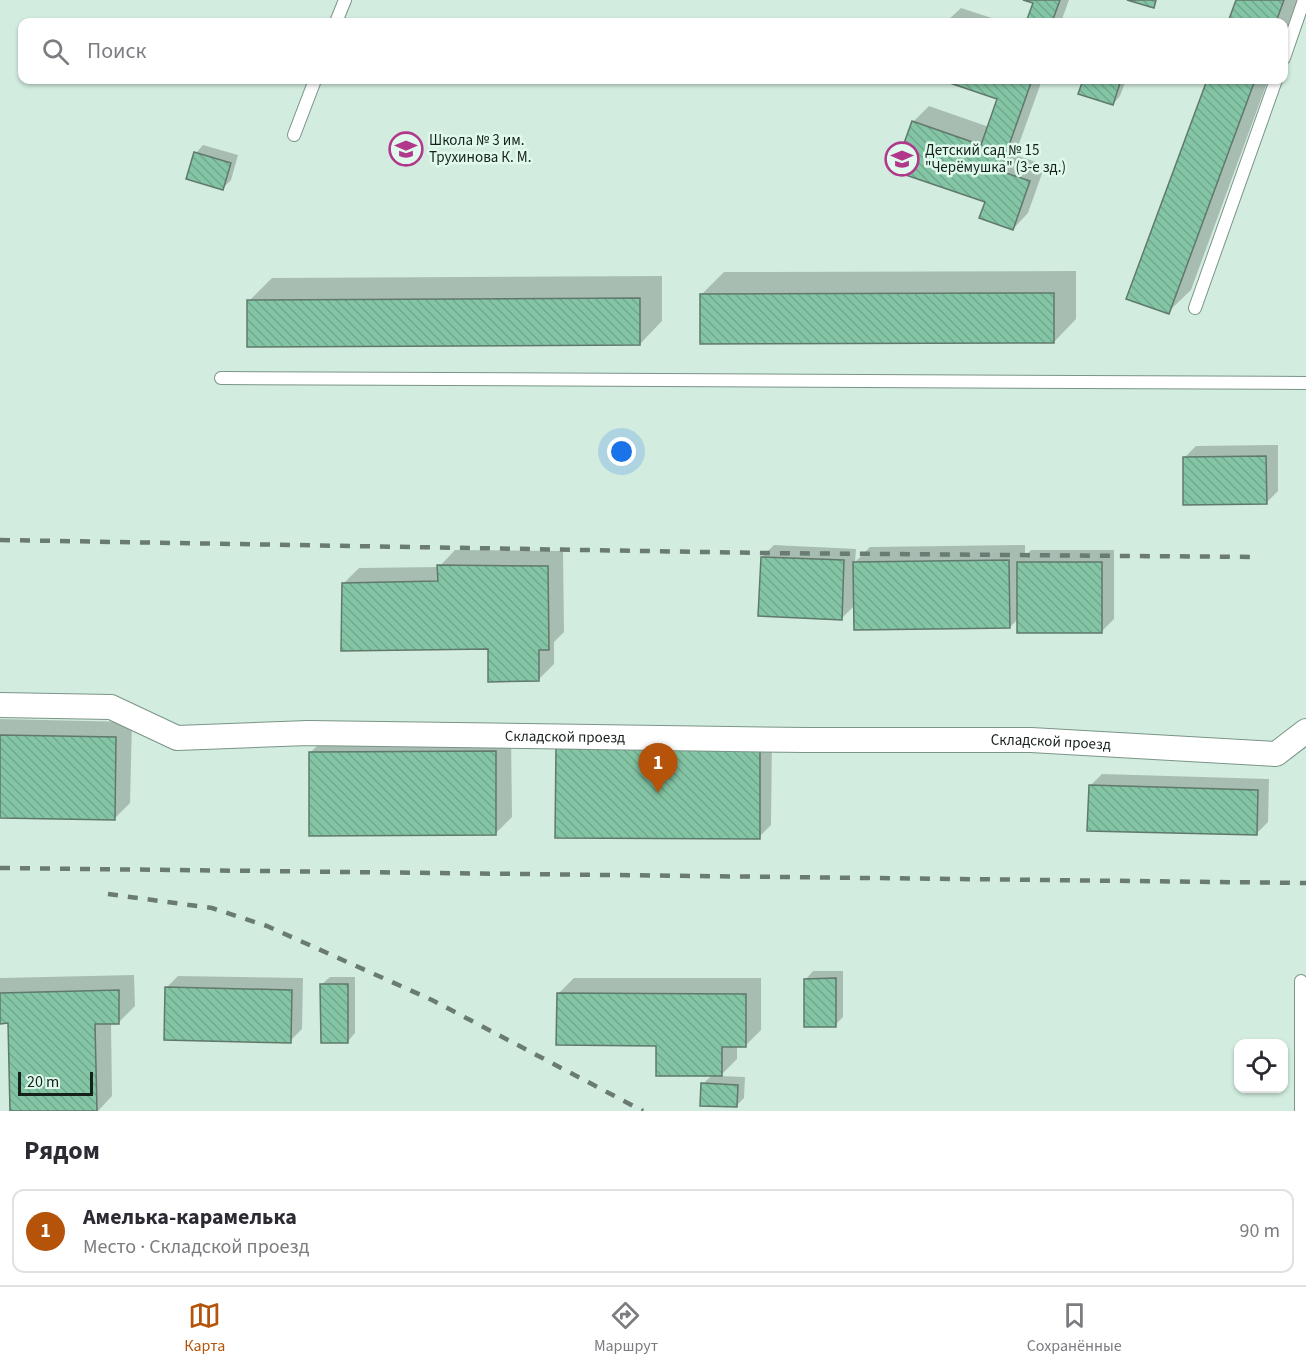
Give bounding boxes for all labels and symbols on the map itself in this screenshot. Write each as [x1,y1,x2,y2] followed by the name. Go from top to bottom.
[429,130,531,168] place label: Школа № 3 им. Трухинова К. М.
[388,131,424,167] school or university icon: Школа № 3 им. Трухинова К. М.
[925,140,1066,178] place label: Детский сад № 15 "Черёмушка" (3-е зд.)
[884,141,920,177] school or university icon: Детский сад № 15 "Черёмушка" (3-е зд.)
[607,437,636,466] your location
[505,726,625,748] street label: Складской проезд
[991,730,1111,756] street label: Складской проезд
[638,744,678,793] pin: 1
[18,1069,93,1096] scale bar

